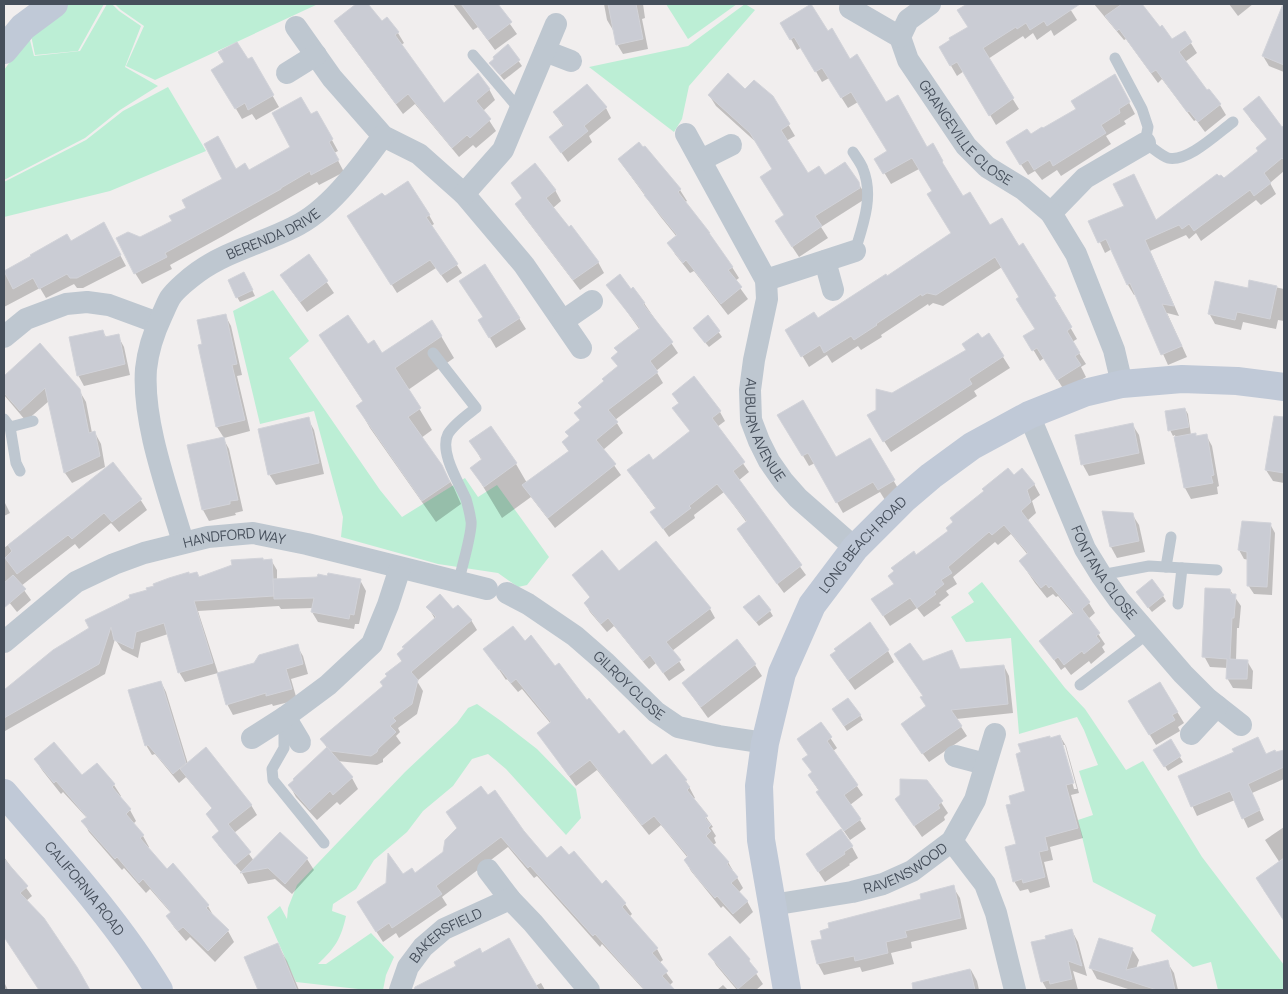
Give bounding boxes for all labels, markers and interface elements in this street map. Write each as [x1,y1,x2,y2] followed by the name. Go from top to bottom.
[915,76,1016,189] street label: GRANGEVILLE CLOSE
[223,203,324,264] street label: BERENDA DRIVE
[741,377,790,485] street label: AUBURN AVENUE
[814,492,910,597] street label: LONG BEACH ROAD
[1067,522,1141,623] street label: FONTANA CLOSE
[181,523,287,552] street label: HANDFORD WAY
[590,646,669,724] street label: GILROY CLOSE
[41,837,129,939] street label: CALIFORNIA ROAD
[861,838,951,898] street label: RAVENSWOOD
[405,903,485,966] street label: BAKERSFIELD

